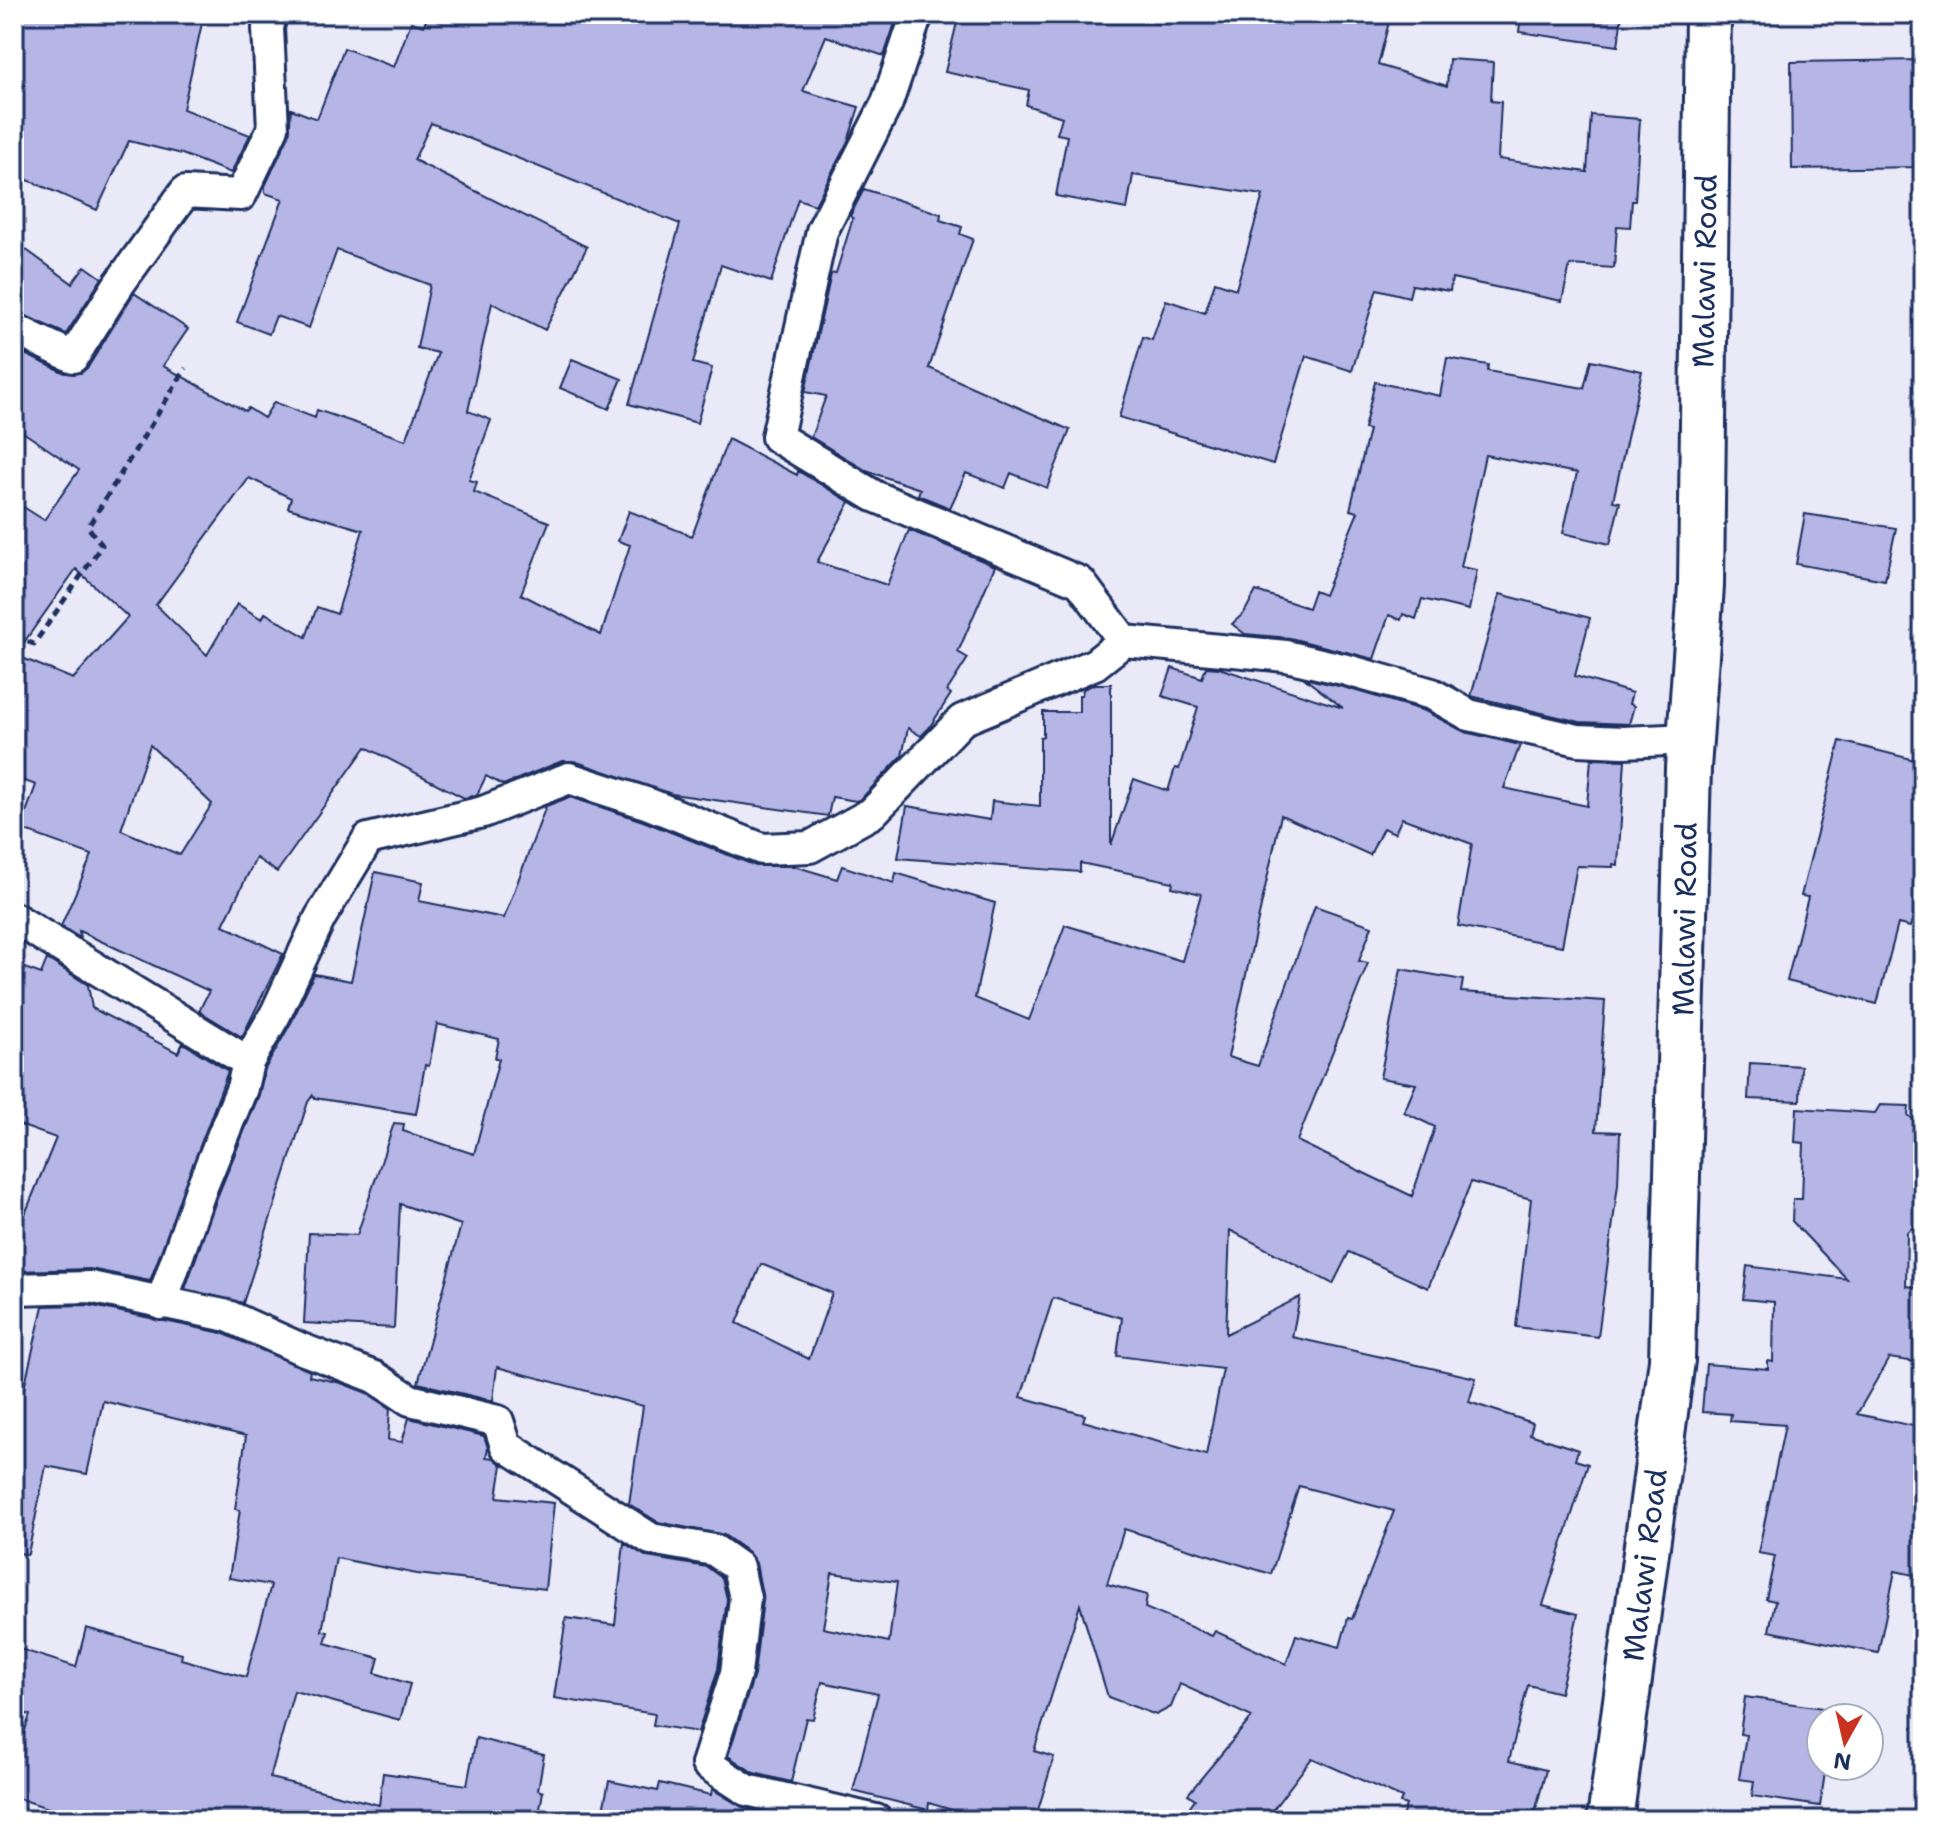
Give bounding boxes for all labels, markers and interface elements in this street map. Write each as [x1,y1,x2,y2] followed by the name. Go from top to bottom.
[1682,174,1727,368] street label: Malawi Road
[1662,822,1707,1016] street label: Malawi Road
[1612,1466,1677,1664] street label: Malawi Road
[1805,1702,1885,1782] north arrow
[1832,1746,1853,1777] text: N

